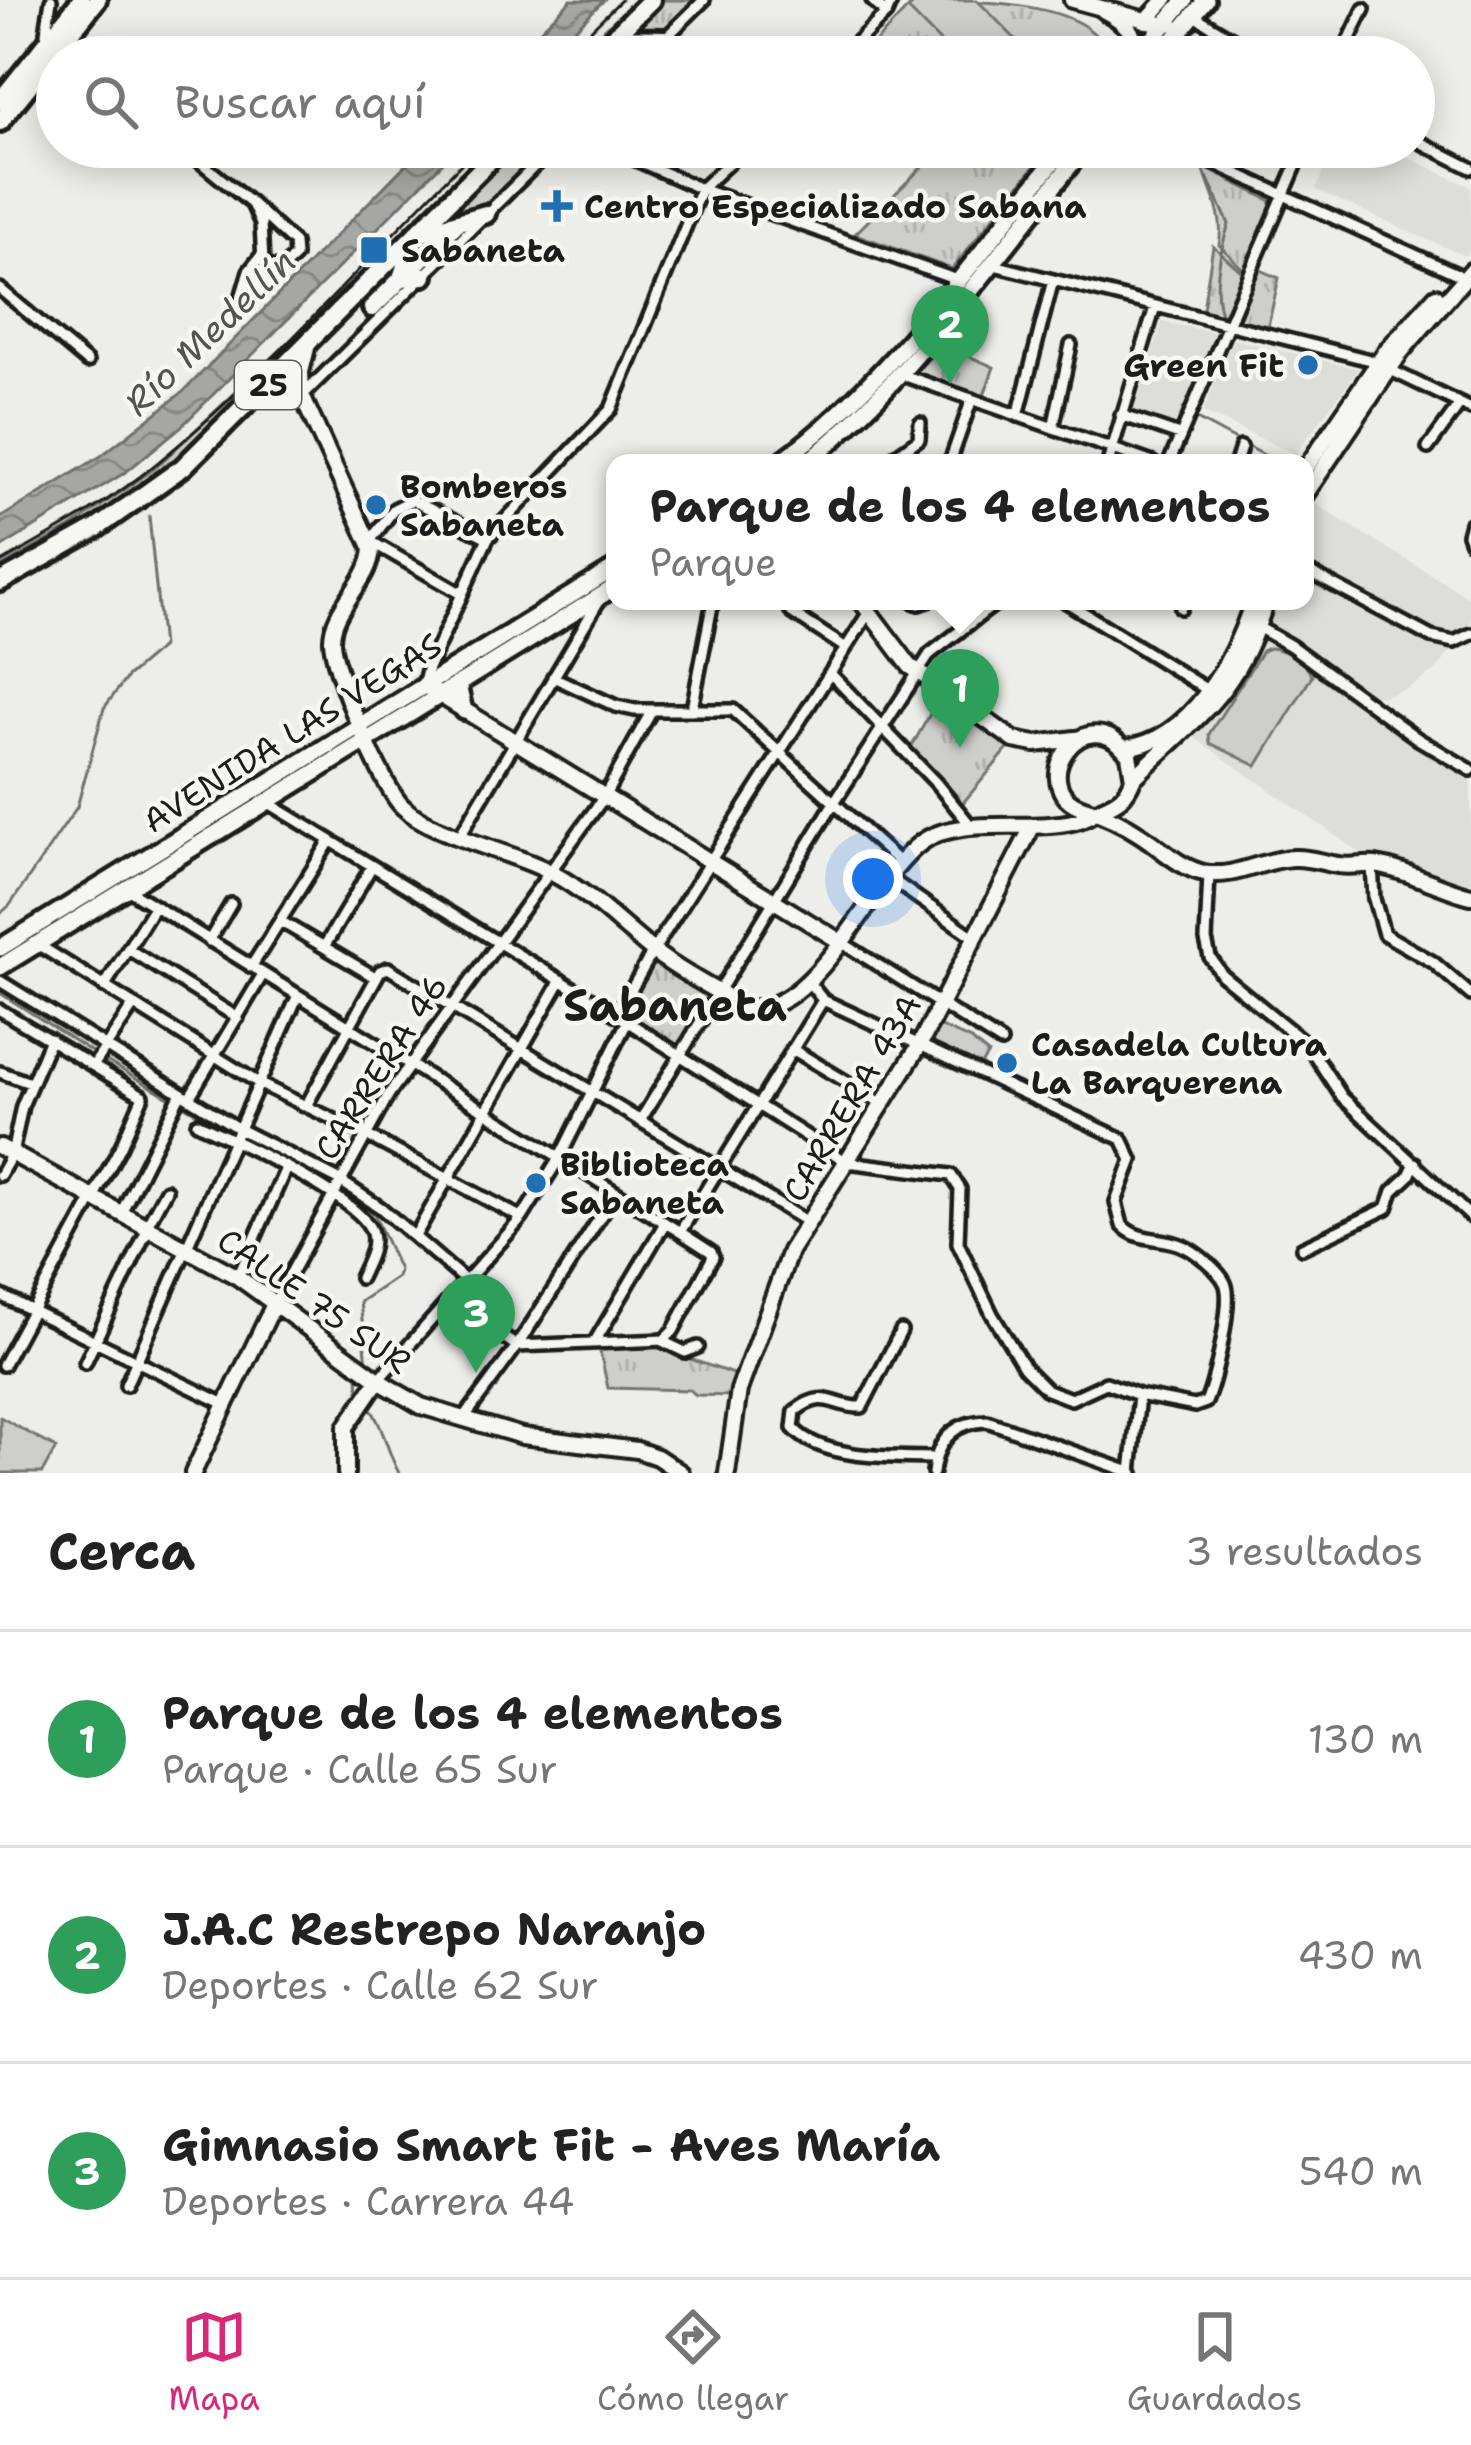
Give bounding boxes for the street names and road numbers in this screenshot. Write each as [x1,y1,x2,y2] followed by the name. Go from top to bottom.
[235,361,301,409] road number: 25
[134,623,450,843] street label: AVENIDA LAS VEGAS
[304,965,458,1169] street label: CARRERA 46
[772,986,932,1210] street label: CARRERA 43A
[209,1218,419,1384] street label: CALLE 75 SUR

